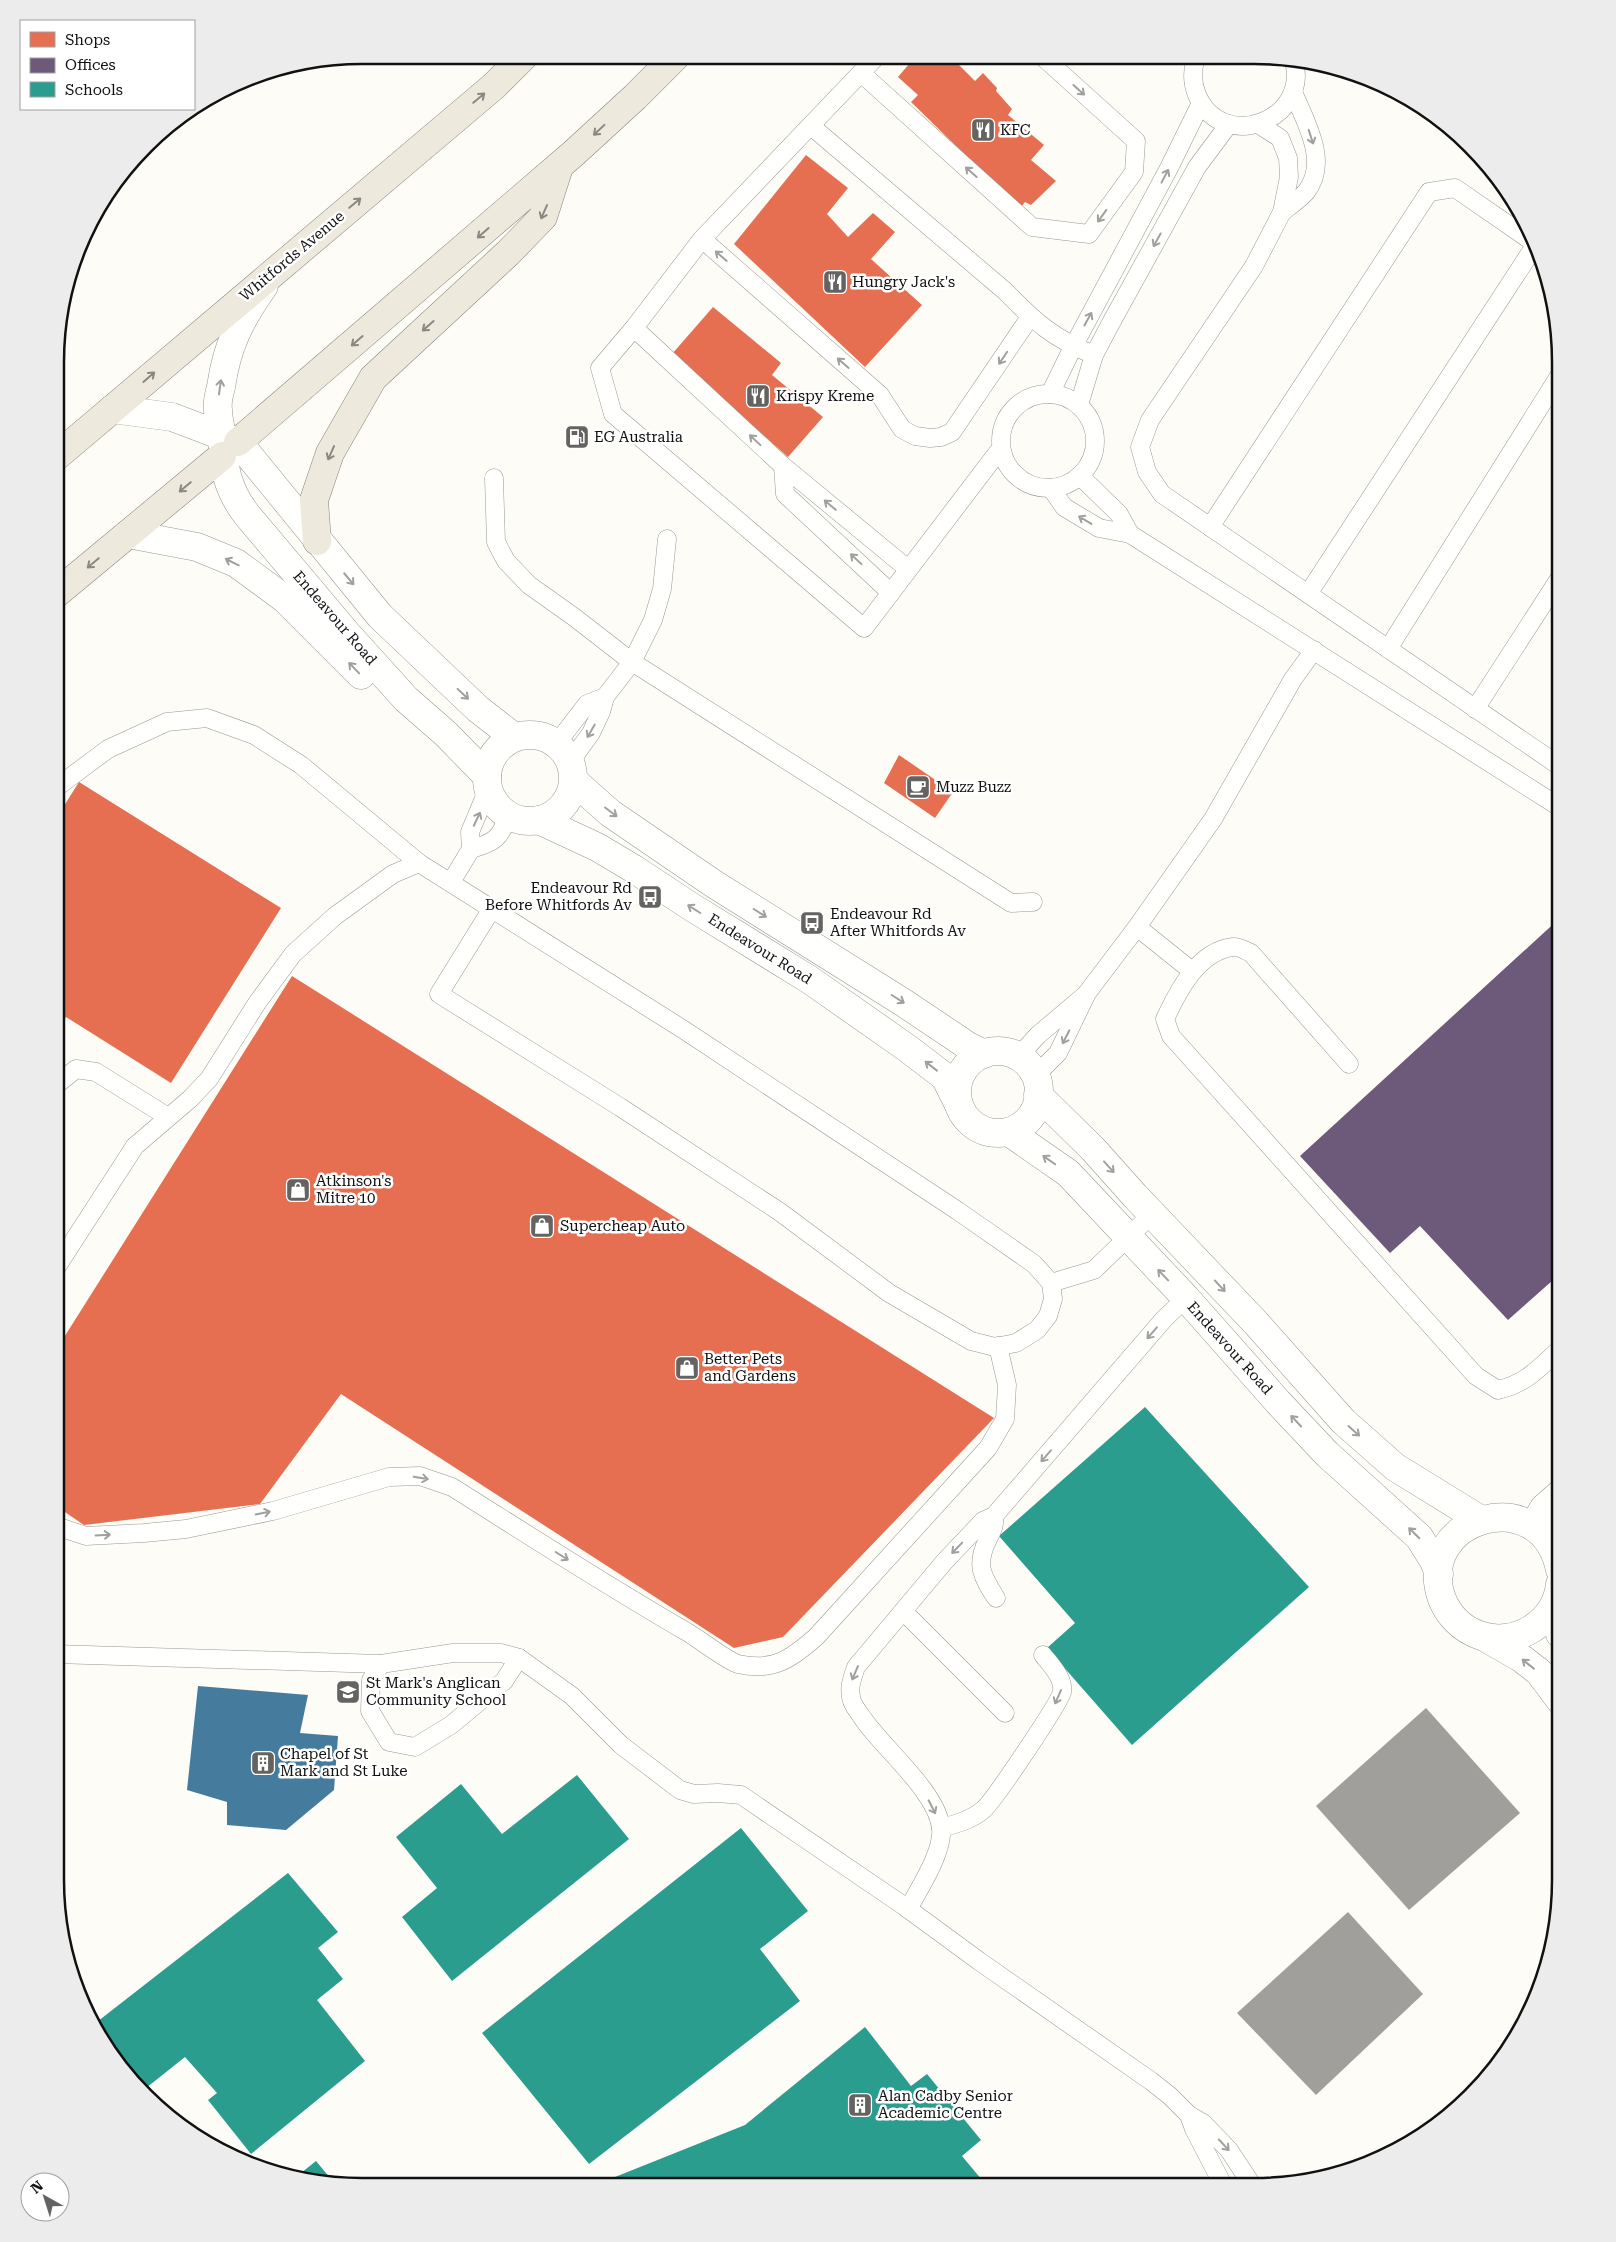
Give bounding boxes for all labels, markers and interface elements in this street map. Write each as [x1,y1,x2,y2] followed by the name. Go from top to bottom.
[20,20,195,110] legend
[65,31,110,49] text: Shops
[65,56,116,74] text: Offices
[65,81,123,99] text: Schools
[1073,84,1086,95] one-way arrow
[473,92,486,104] one-way arrow
[970,117,996,143] restaurant icon: KFC
[1000,121,1031,139] place label: KFC
[593,124,606,136] one-way arrow
[1307,129,1316,144] one-way arrow
[964,166,977,178] one-way arrow
[1161,169,1170,184] one-way arrow
[348,197,361,208] one-way arrow
[538,205,548,220] one-way arrow
[236,207,348,305] street label: Whitfords Avenue
[1097,209,1107,223] one-way arrow
[476,227,489,238] one-way arrow
[1152,232,1162,247] one-way arrow
[715,251,728,262] one-way arrow
[822,269,848,295] restaurant icon: Hungry Jack's
[852,273,955,291] place label: Hungry Jack's
[1083,312,1093,327] one-way arrow
[422,320,435,331] one-way arrow
[350,335,363,347] one-way arrow
[998,350,1008,364] one-way arrow
[837,358,850,369] one-way arrow
[143,372,156,383] one-way arrow
[216,380,226,396] one-way arrow
[745,383,771,409] restaurant icon: Krispy Kreme
[776,387,874,405] place label: Krispy Kreme
[564,424,590,450] fuel station icon: EG Australia
[594,428,683,446] place label: EG Australia
[749,434,761,446] one-way arrow
[326,445,335,460] one-way arrow
[178,481,191,492] one-way arrow
[824,499,837,511] one-way arrow
[1078,514,1092,524] one-way arrow
[849,553,862,565] one-way arrow
[225,557,240,566] one-way arrow
[87,558,100,569] one-way arrow
[289,567,381,669] street label: Endeavour Road
[343,572,354,585] one-way arrow
[349,663,361,675] one-way arrow
[456,689,469,700] one-way arrow
[586,724,596,738] one-way arrow
[905,774,931,800] cafe icon: Muzz Buzz
[936,778,1011,796] place label: Muzz Buzz
[604,807,617,818] one-way arrow
[472,812,482,827] one-way arrow
[485,879,632,914] place label: Endeavour Rd Before Whitfords Av
[637,884,663,910] bus stop icon: Endeavour Rd Before Whitfords Av
[687,903,701,914] one-way arrow
[830,905,966,940] place label: Endeavour Rd After Whitfords Av
[753,908,767,918] one-way arrow
[705,910,815,988] street label: Endeavour Road
[799,910,825,936] bus stop icon: Endeavour Rd After Whitfords Av
[890,994,904,1004] one-way arrow
[1061,1029,1070,1044] one-way arrow
[925,1061,938,1072] one-way arrow
[1043,1155,1057,1165] one-way arrow
[1103,1160,1114,1173] one-way arrow
[316,1172,391,1207] place label: Atkinson's Mitre 10
[285,1177,311,1203] shop icon: Atkinson's Mitre 10
[529,1213,555,1239] shop icon: Supercheap Auto
[560,1217,685,1235] place label: Supercheap Auto
[1158,1270,1170,1282] one-way arrow
[1214,1279,1226,1292] one-way arrow
[1184,1298,1277,1398] street label: Endeavour Road
[1146,1326,1157,1339] one-way arrow
[704,1350,796,1385] place label: Better Pets and Gardens
[674,1355,700,1381] shop icon: Better Pets and Gardens
[1290,1415,1302,1428] one-way arrow
[1347,1425,1360,1437] one-way arrow
[1040,1449,1051,1462] one-way arrow
[412,1473,428,1483] one-way arrow
[255,1508,271,1517] one-way arrow
[1408,1527,1420,1539] one-way arrow
[94,1530,110,1540] one-way arrow
[951,1541,963,1554] one-way arrow
[554,1551,568,1561] one-way arrow
[1522,1658,1535,1669] one-way arrow
[849,1665,859,1680] one-way arrow
[366,1674,507,1709] place label: St Mark's Anglican Community School
[335,1679,361,1705] school or university icon: St Mark's Anglican Community School
[1053,1690,1063,1705] one-way arrow
[280,1745,408,1780] place label: Chapel of St Mark and St Luke
[250,1750,276,1776] building icon: Chapel of St Mark and St Luke
[927,1799,937,1814] one-way arrow
[878,2087,1013,2122] place label: Alan Cadby Senior Academic Centre
[847,2092,873,2118] building icon: Alan Cadby Senior Academic Centre
[1218,2138,1230,2151] one-way arrow
[20,2172,70,2222] north arrow
[28,2177,46,2197] text: N

